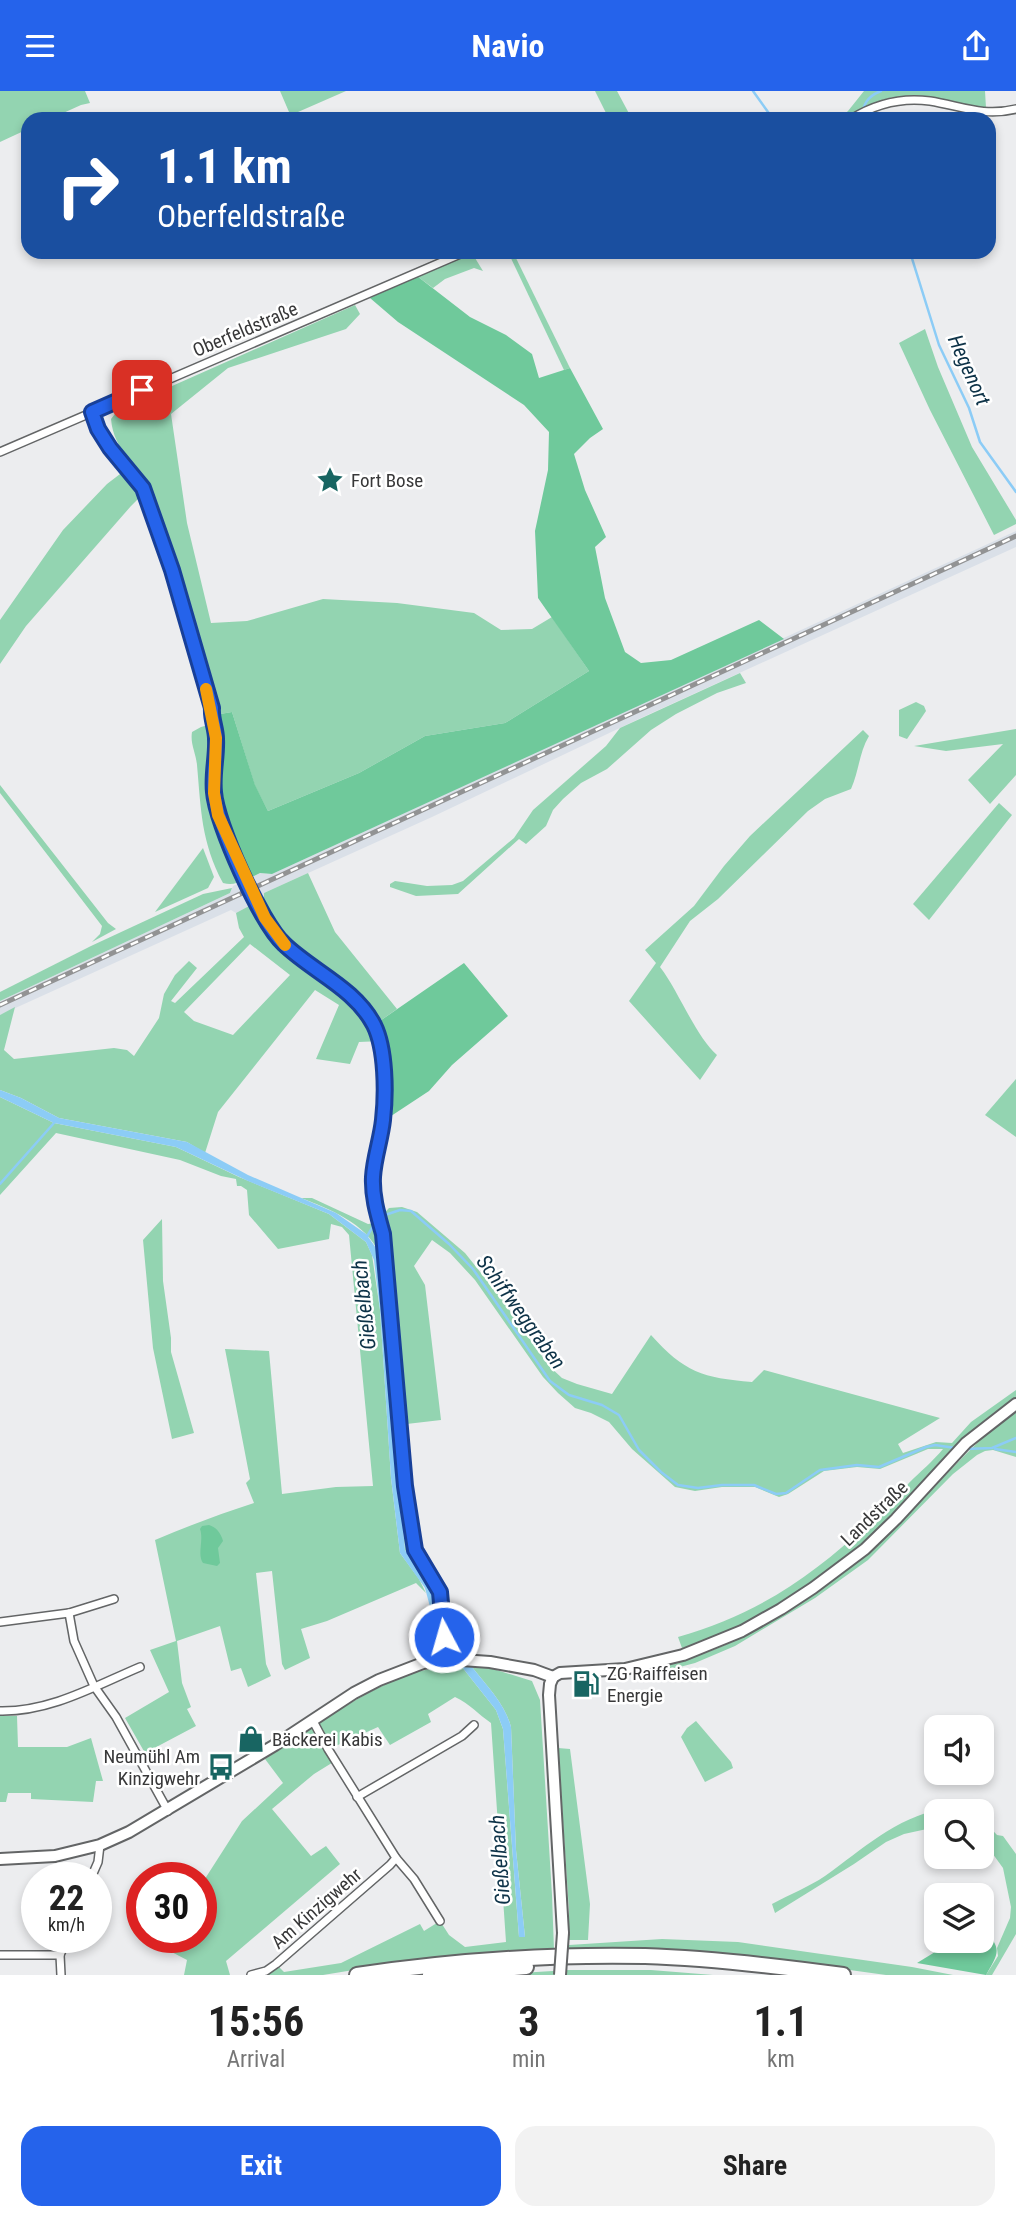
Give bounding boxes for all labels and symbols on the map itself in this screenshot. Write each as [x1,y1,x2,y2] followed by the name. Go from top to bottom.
[189,297,301,362] street label: Oberfeldstraße
[943,331,996,410] water label: Hegenort
[112,360,172,420] pin
[315,465,345,495] place icon: Fort Bose
[351,469,423,492] place label: Fort Bose
[472,1250,570,1374] water label: Schiffweggraben
[347,1259,381,1351] water label: Gießelbach
[836,1476,913,1551] street label: Landstraße
[407,1600,481,1674] position arrow
[607,1662,708,1707] place label: ZG Raiffeisen Energie
[571,1669,601,1699] fuel station icon: ZG Raiffeisen Energie
[236,1724,266,1754] shop icon: Bäckerei Kabis
[272,1728,383,1751] place label: Bäckerei Kabis
[103,1745,200,1790] place label: Neumühl Am Kinzigwehr
[206,1752,236,1782] bus stop icon: Neumühl Am Kinzigwehr
[485,1814,515,1906] water label: Gießelbach
[126,1862,217,1953] speed limit sign: 30
[267,1863,366,1954] street label: Am Kinzigwehr

